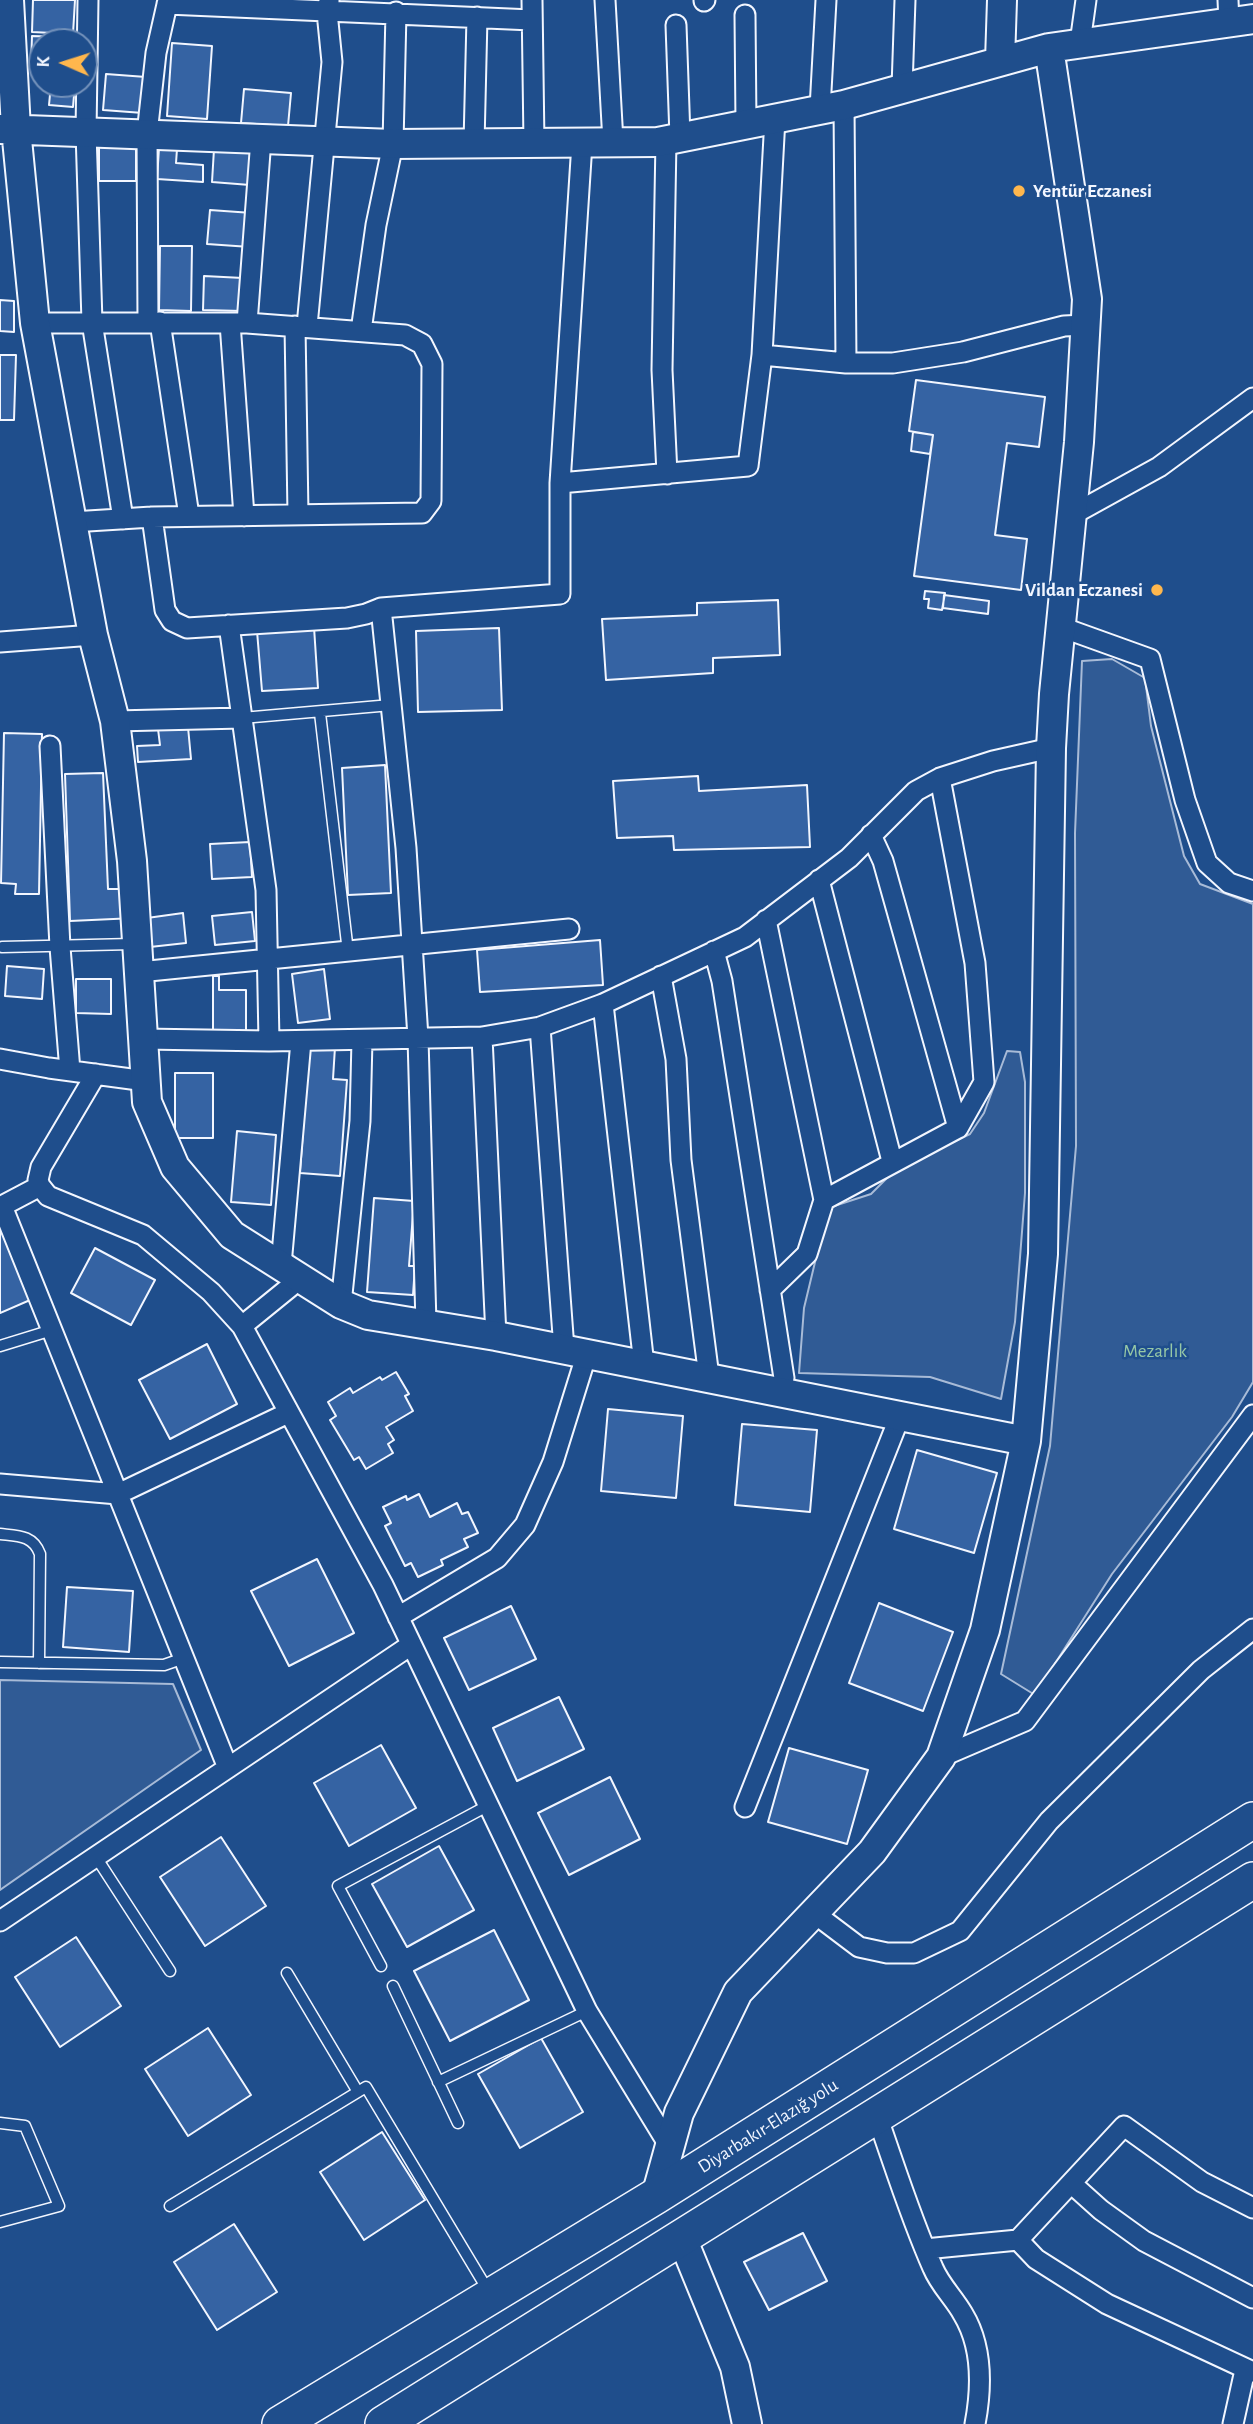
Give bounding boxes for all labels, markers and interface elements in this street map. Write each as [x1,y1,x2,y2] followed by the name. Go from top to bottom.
[28,28,98,98] north arrow
[34,56,53,68] text: K
[1033,180,1152,202] place label: Yentür Eczanesi
[1011,183,1027,199] marker: Yentür Eczanesi
[1025,579,1143,601] place label: Vildan Eczanesi
[1149,582,1165,598] marker: Vildan Eczanesi
[1123,1340,1187,1362] park label: Mezarlık
[694,2074,842,2178] street label: Diyarbakır-Elazığ yolu

